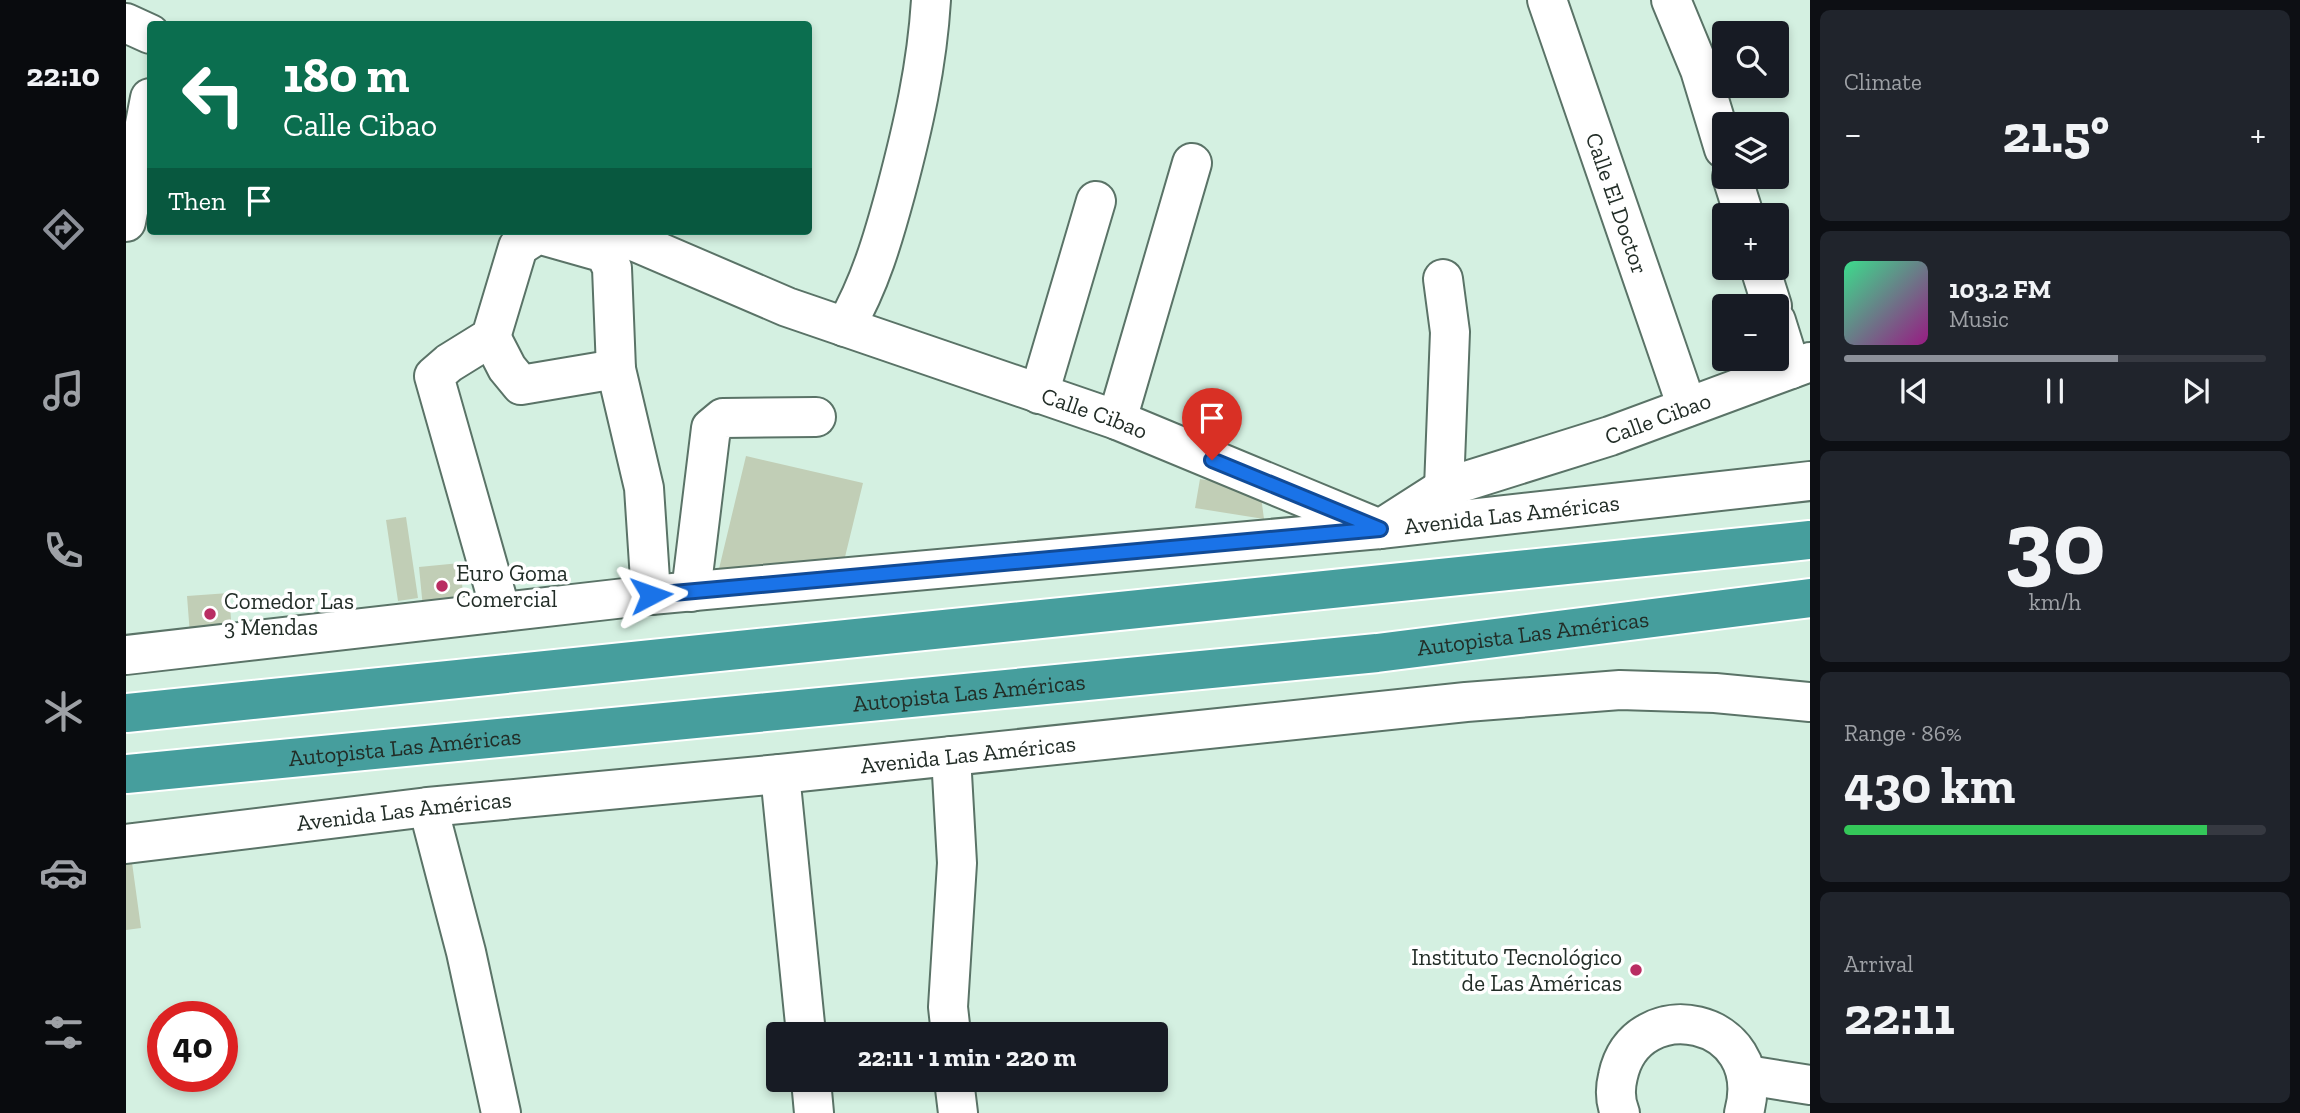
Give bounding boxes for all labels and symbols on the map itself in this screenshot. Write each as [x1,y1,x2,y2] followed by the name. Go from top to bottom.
[1580,129,1654,278] street label: Calle El Doctor
[1038,381,1152,445] street label: Calle Cibao
[1601,386,1715,451] street label: Calle Cibao
[1182,388,1242,460] pin
[1403,488,1621,540] street label: Avenida Las Américas
[614,558,688,632] position arrow
[456,559,568,613] place label: Euro Goma Comercial
[434,578,450,594] marker: Euro Goma Comercial
[224,587,354,641] place label: Comedor Las 3 Mendas
[1415,605,1651,662] street label: Autopista Las Américas
[202,606,218,622] marker: Comedor Las 3 Mendas
[851,667,1087,718] street label: Autopista Las Américas
[287,722,522,772] street label: Autopista Las Américas
[859,729,1077,779] street label: Avenida Las Américas
[295,785,513,837] street label: Avenida Las Américas
[1411,943,1622,997] place label: Instituto Tecnológico de Las Américas
[1628,962,1644,978] marker: Instituto Tecnológico de Las Américas
[147,1001,238,1092] speed limit sign: 40

